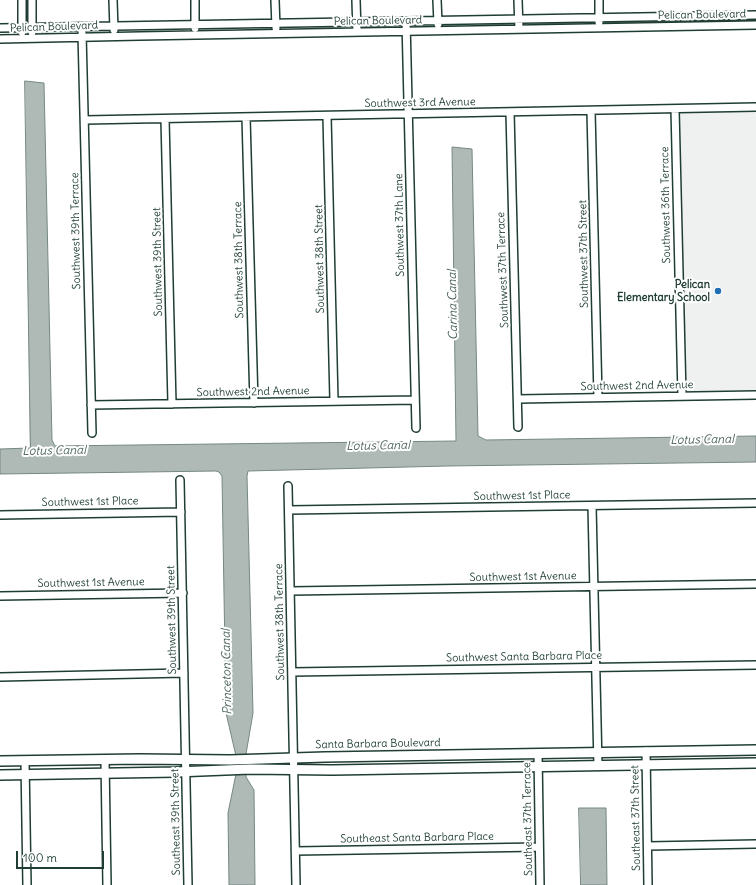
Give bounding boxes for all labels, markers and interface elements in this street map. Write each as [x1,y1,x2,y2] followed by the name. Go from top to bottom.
[658,8,746,22] street label: Pelican Boulevard
[334,14,422,28] street label: Pelican Boulevard
[10,19,98,35] street label: Pelican Boulevard
[364,95,476,111] street label: Southwest 3rd Avenue
[658,146,674,264] street label: Southwest 36th Terrace
[68,172,84,290] street label: Southwest 39th Terrace
[392,173,408,277] street label: Southwest 37th Lane
[576,200,592,308] street label: Southwest 37th Street
[231,201,247,319] street label: Southwest 38th Terrace
[312,204,328,314] street label: Southwest 38th Street
[150,207,166,317] street label: Southwest 39th Street
[494,212,512,328] street label: Southwest 37th Terrace
[445,270,461,340] water label: Carina Canal
[617,278,710,304] place label: Pelican Elementary School
[713,286,723,296] marker: Pelican Elementary School
[580,378,694,394] street label: Southwest 2nd Avenue
[196,384,310,400] street label: Southwest 2nd Avenue
[670,432,734,448] water label: Lotus Canal
[346,438,410,454] water label: Lotus Canal
[22,443,86,459] water label: Lotus Canal
[473,489,571,503] street label: Southwest 1st Place
[41,495,139,509] street label: Southwest 1st Place
[272,563,288,681] street label: Southwest 38th Terrace
[164,565,180,675] street label: Southwest 39th Street
[469,569,577,585] street label: Southwest 1st Avenue
[37,575,145,591] street label: Southwest 1st Avenue
[219,629,235,715] water label: Princeton Canal
[446,649,602,665] street label: Southwest Santa Barbara Place
[315,736,441,752] street label: Santa Barbara Boulevard
[520,762,536,876] street label: Southeast 37th Terrace
[628,765,644,871] street label: Southeast 37th Street
[168,768,184,876] street label: Southeast 39th Street
[340,830,494,846] street label: Southeast Santa Barbara Place
[18,843,106,869] scale bar
[23,850,57,865] text: 100 m

